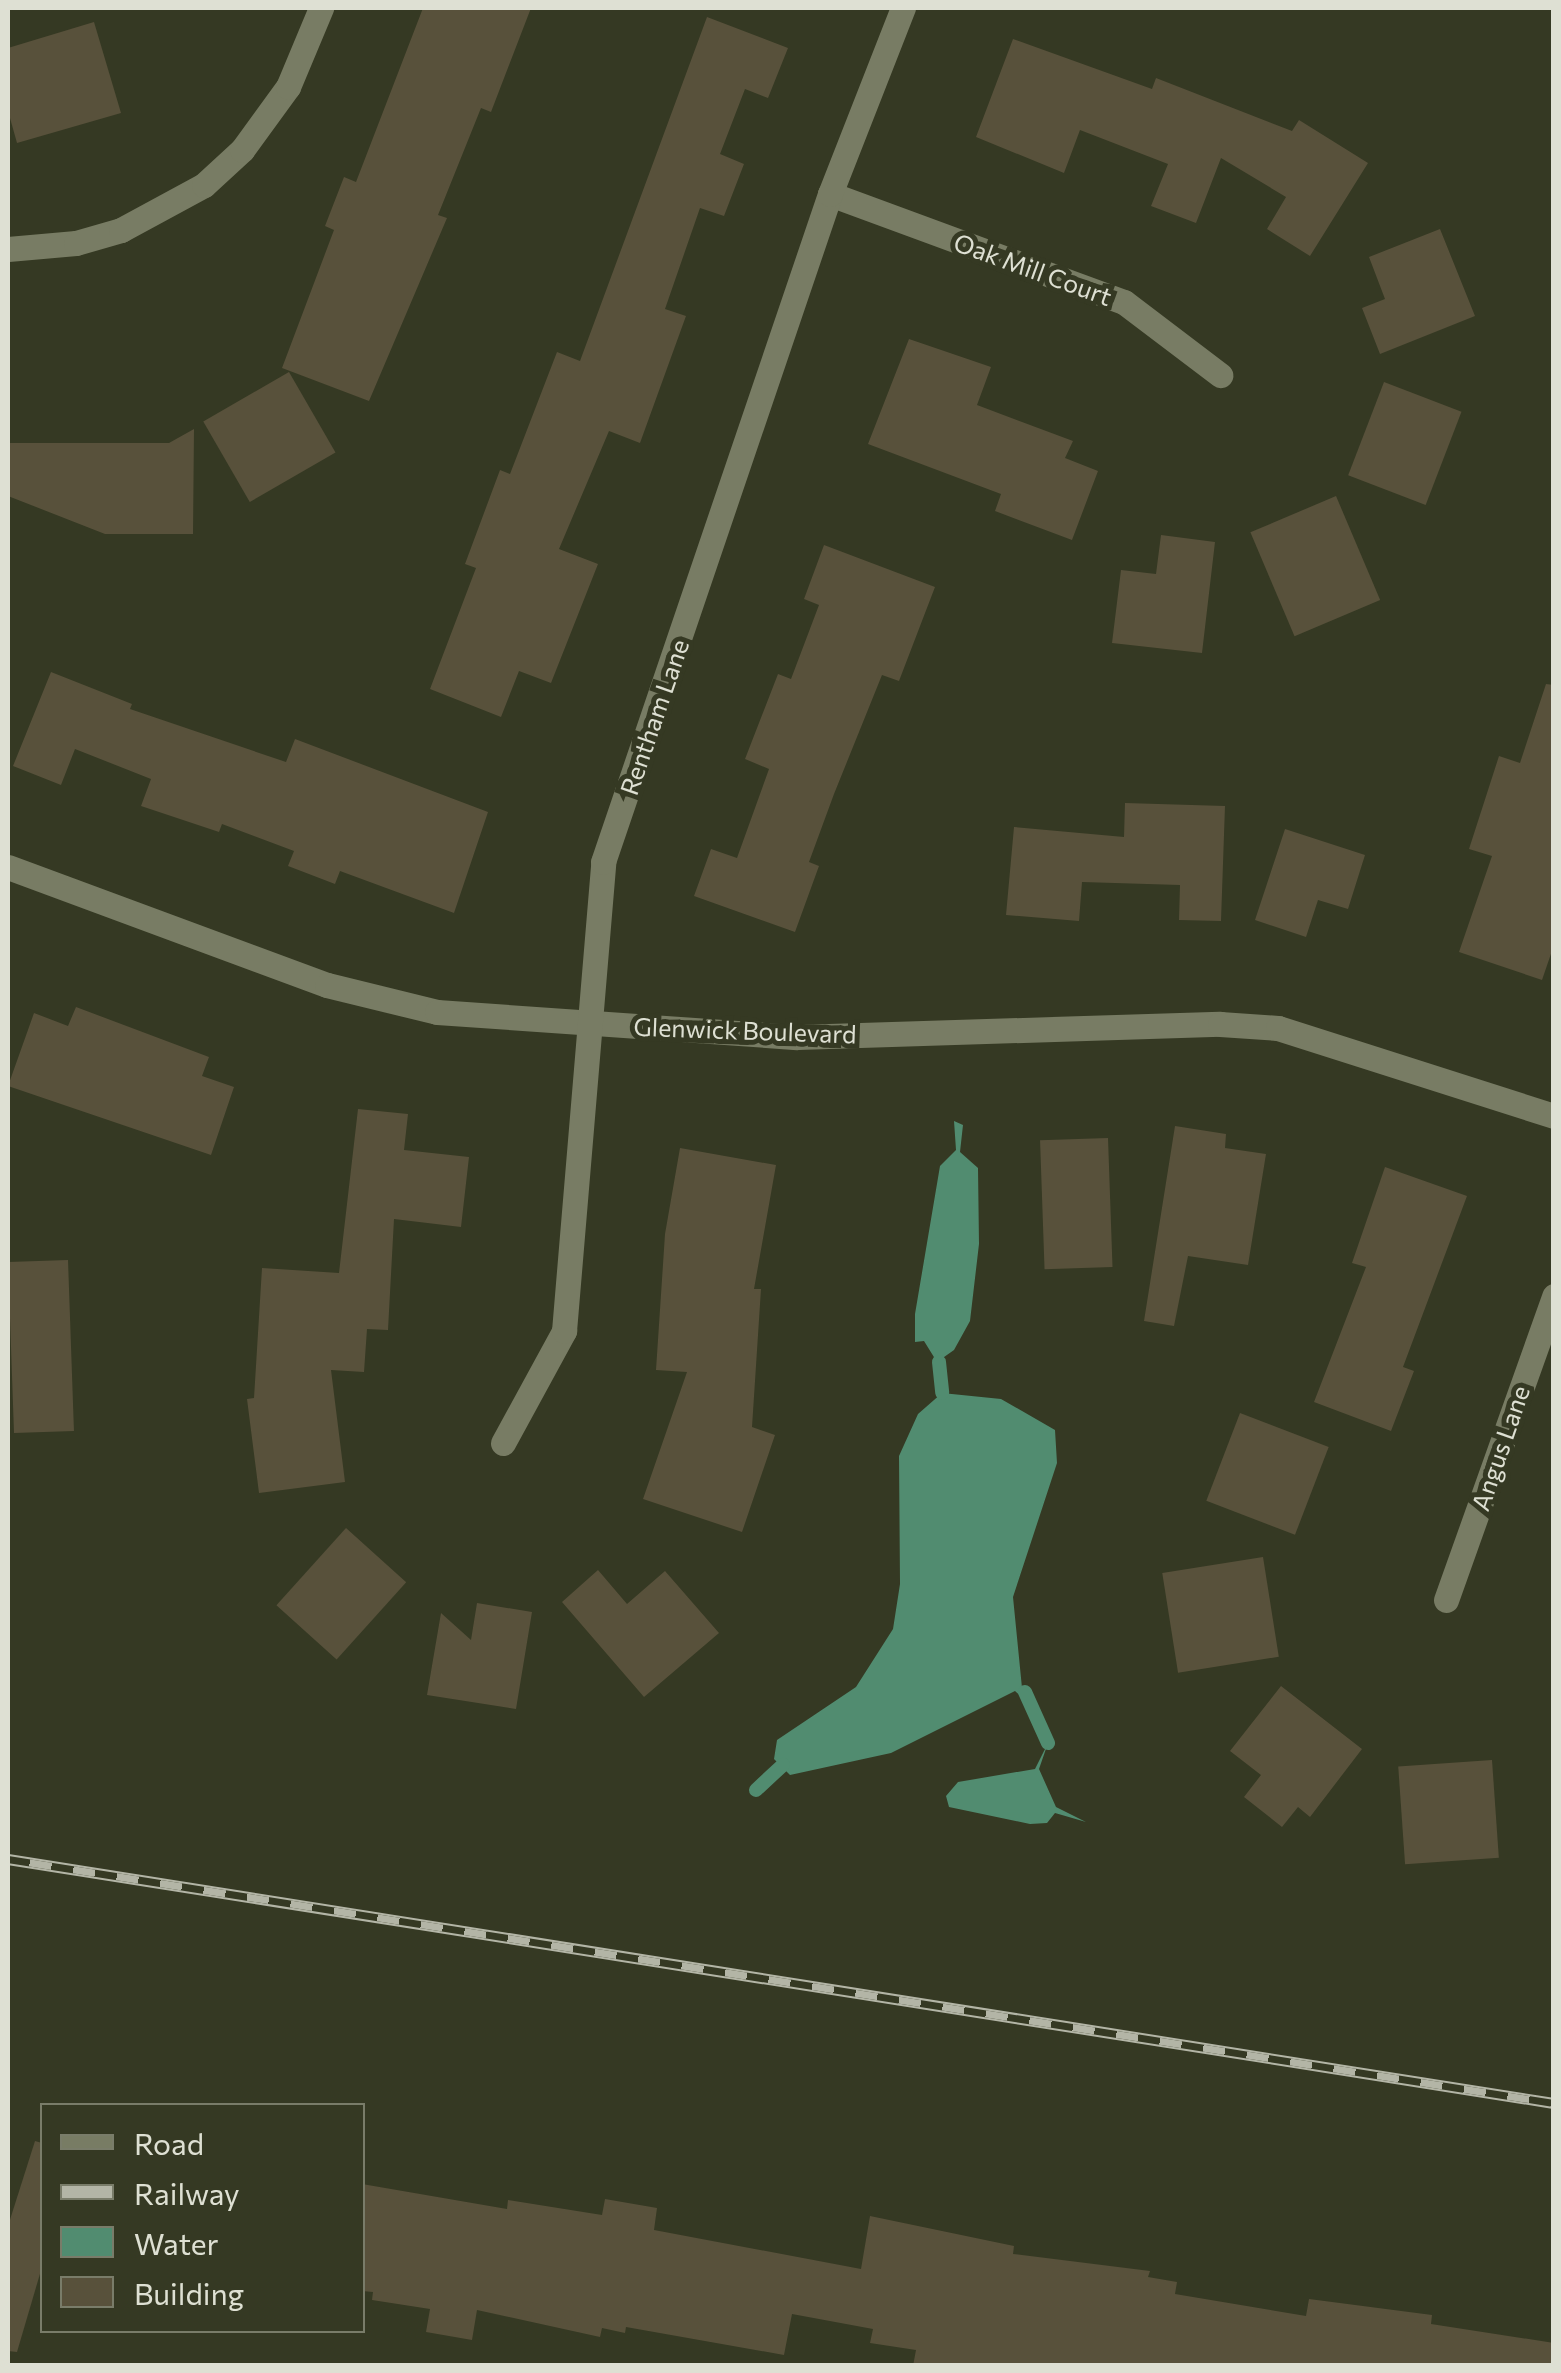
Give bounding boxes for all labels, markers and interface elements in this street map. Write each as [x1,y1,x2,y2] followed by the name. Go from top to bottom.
[950,227,1116,311] street label: Oak Mill Court
[613,635,695,799] street label: Rentham Lane
[633,1011,857,1049] street label: Glenwick Boulevard
[1465,1382,1535,1514] street label: Angus Lane
[40,2103,365,2333] legend
[134,2124,204,2161] text: Road
[134,2174,240,2211] text: Railway
[134,2224,219,2261] text: Water
[134,2274,244,2311] text: Building

